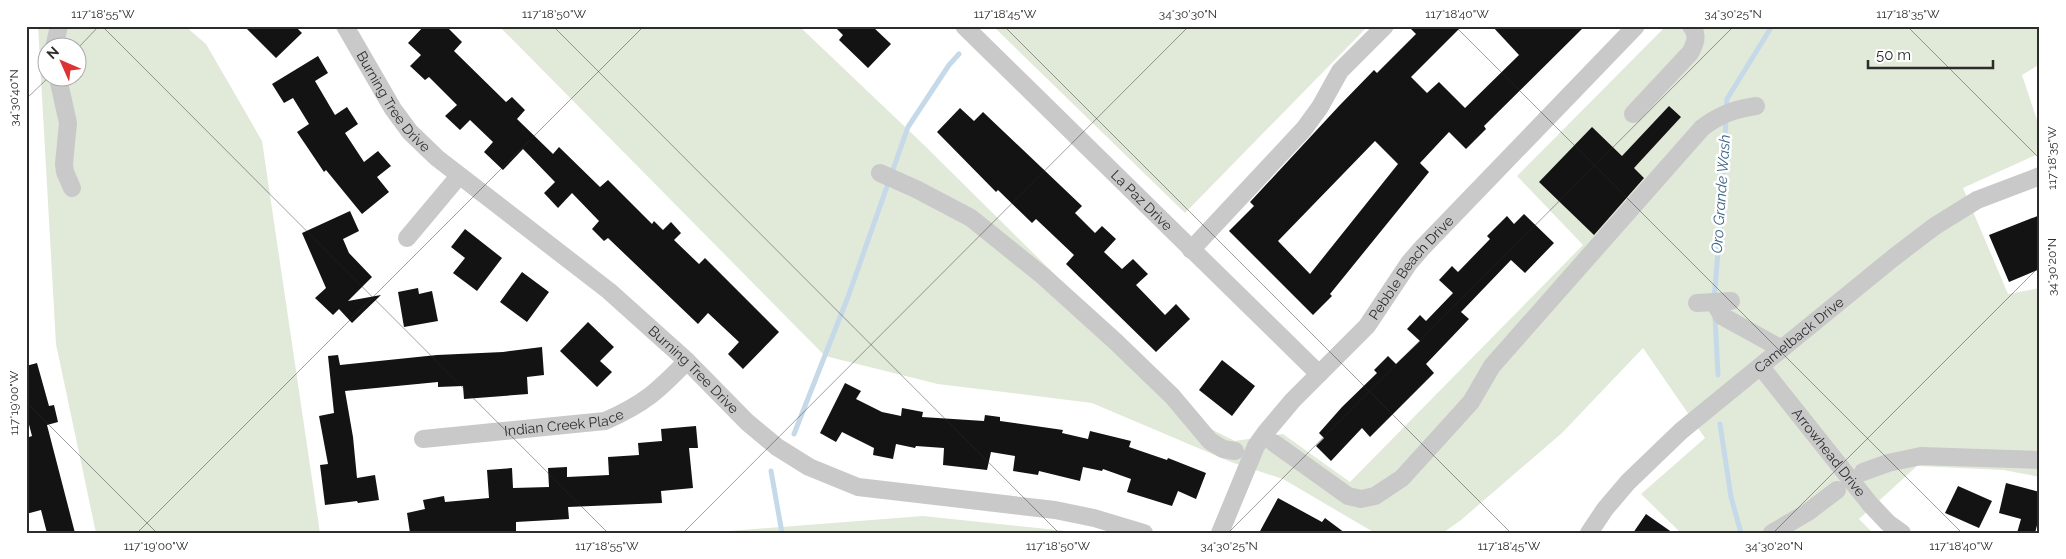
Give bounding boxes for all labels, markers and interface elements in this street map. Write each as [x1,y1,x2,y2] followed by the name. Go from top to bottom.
[71,7,135,21] text: 117°18'55"W
[522,7,586,21] text: 117°18'50"W
[974,7,1037,21] text: 117°18'45"W
[1159,7,1217,21] text: 34°30'30"N
[1425,7,1489,21] text: 117°18'40"W
[1704,7,1762,21] text: 34°30'25"N
[1876,7,1940,21] text: 117°18'35"W
[38,38,88,88] north arrow
[1868,38,1994,70] scale bar
[43,43,62,62] text: N
[1876,46,1911,64] text: 50 m
[353,48,434,155] street label: Burning Tree Drive
[7,69,21,127] text: 34°30'40"N
[2045,126,2059,190] text: 117°18'35"W
[1708,134,1734,254] water label: Oro Grande Wash
[1108,167,1176,234] street label: La Paz Drive
[1365,213,1457,323] street label: Pebble Beach Drive
[2045,238,2059,296] text: 34°30'20"N
[1751,294,1847,376] street label: Camelback Drive
[645,322,742,417] street label: Burning Tree Drive
[7,370,21,435] text: 117°19'00"W
[1789,405,1869,500] street label: Arrowhead Drive
[504,406,626,439] street label: Indian Creek Place
[124,539,189,553] text: 117°19'00"W
[575,539,639,553] text: 117°18'55"W
[1026,539,1090,553] text: 117°18'50"W
[1200,539,1258,553] text: 34°30'25"N
[1478,539,1541,553] text: 117°18'45"W
[1745,539,1803,553] text: 34°30'20"N
[1929,539,1993,553] text: 117°18'40"W

